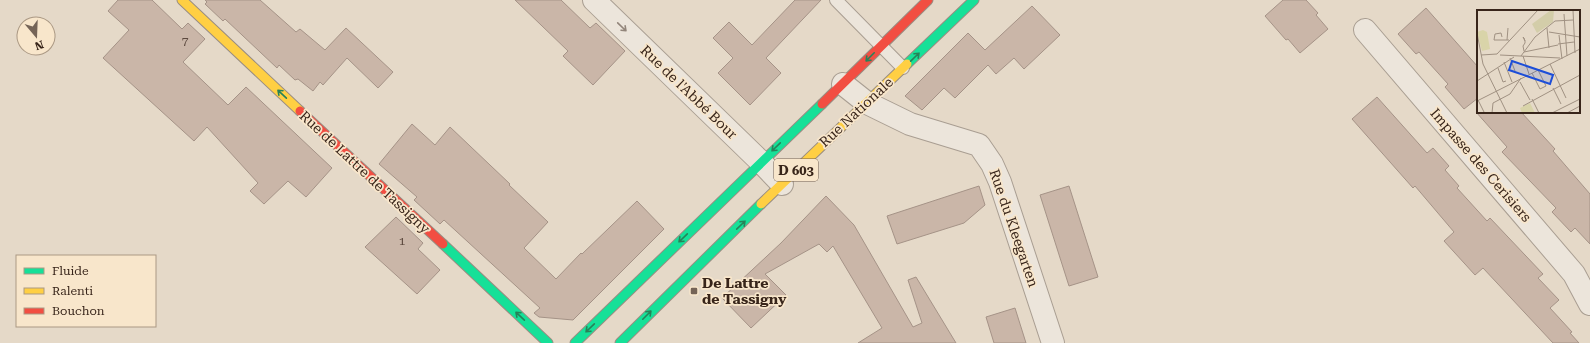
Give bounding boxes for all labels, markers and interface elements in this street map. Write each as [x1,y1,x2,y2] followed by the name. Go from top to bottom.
[1477,10,1580,113] inset map
[16,16,56,56] north arrow
[617,22,627,32] one-way arrow
[182,34,189,48] house number: 7
[32,37,45,53] text: N
[638,42,741,142] street label: Rue de l'Abbé Bour
[865,52,875,62] one-way arrow
[910,52,920,62] one-way arrow
[816,74,896,150] street label: Rue Nationale
[277,89,287,98] one-way arrow
[1427,105,1535,225] street label: Impasse des Cerisiers
[297,107,434,237] street label: Rue de Lattre de Tassigny
[771,142,781,152] one-way arrow
[774,159,818,181] road number: D 603
[986,167,1042,289] street label: Rue du Kleegarten
[736,220,746,230] one-way arrow
[678,233,688,243] one-way arrow
[399,234,406,248] house number: 1
[16,255,156,327] legend
[52,264,89,278] text: Fluide
[702,275,787,307] place label: De Lattre de Tassigny
[52,284,93,298] text: Ralenti
[689,286,699,296] marker: De Lattre de Tassigny
[52,304,105,318] text: Bouchon
[642,310,652,320] one-way arrow
[515,312,525,321] one-way arrow
[585,324,595,333] one-way arrow

